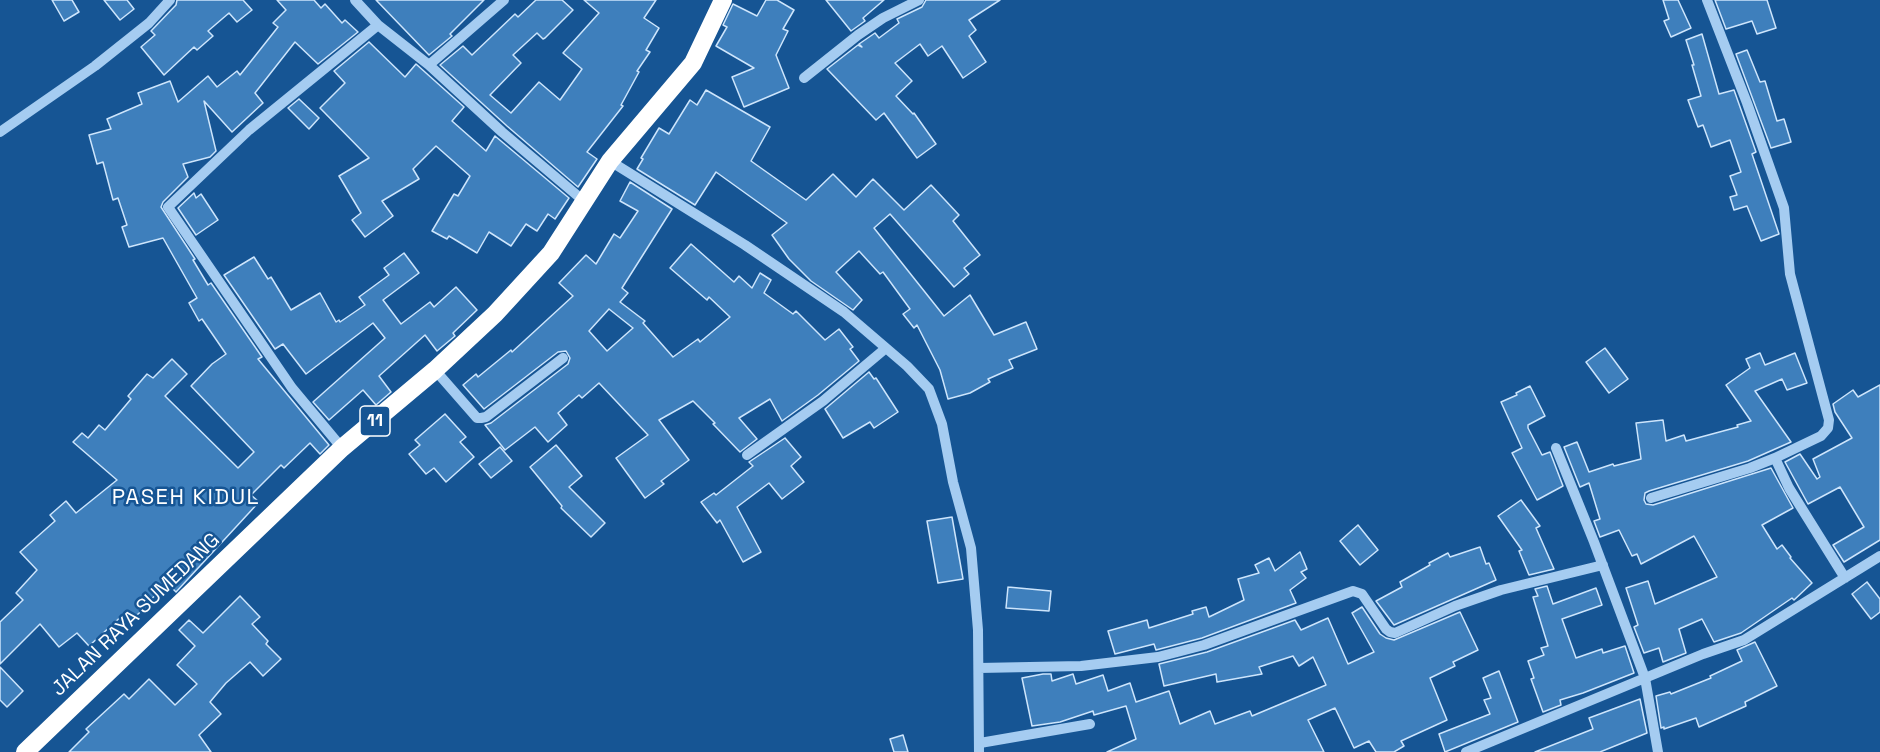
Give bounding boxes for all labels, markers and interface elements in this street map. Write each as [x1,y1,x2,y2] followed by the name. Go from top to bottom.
[360,406,390,436] road number: 11
[112,485,260,511] district label: PASEH KIDUL
[47,528,225,702] street label: JALAN RAYA SUMEDANG

